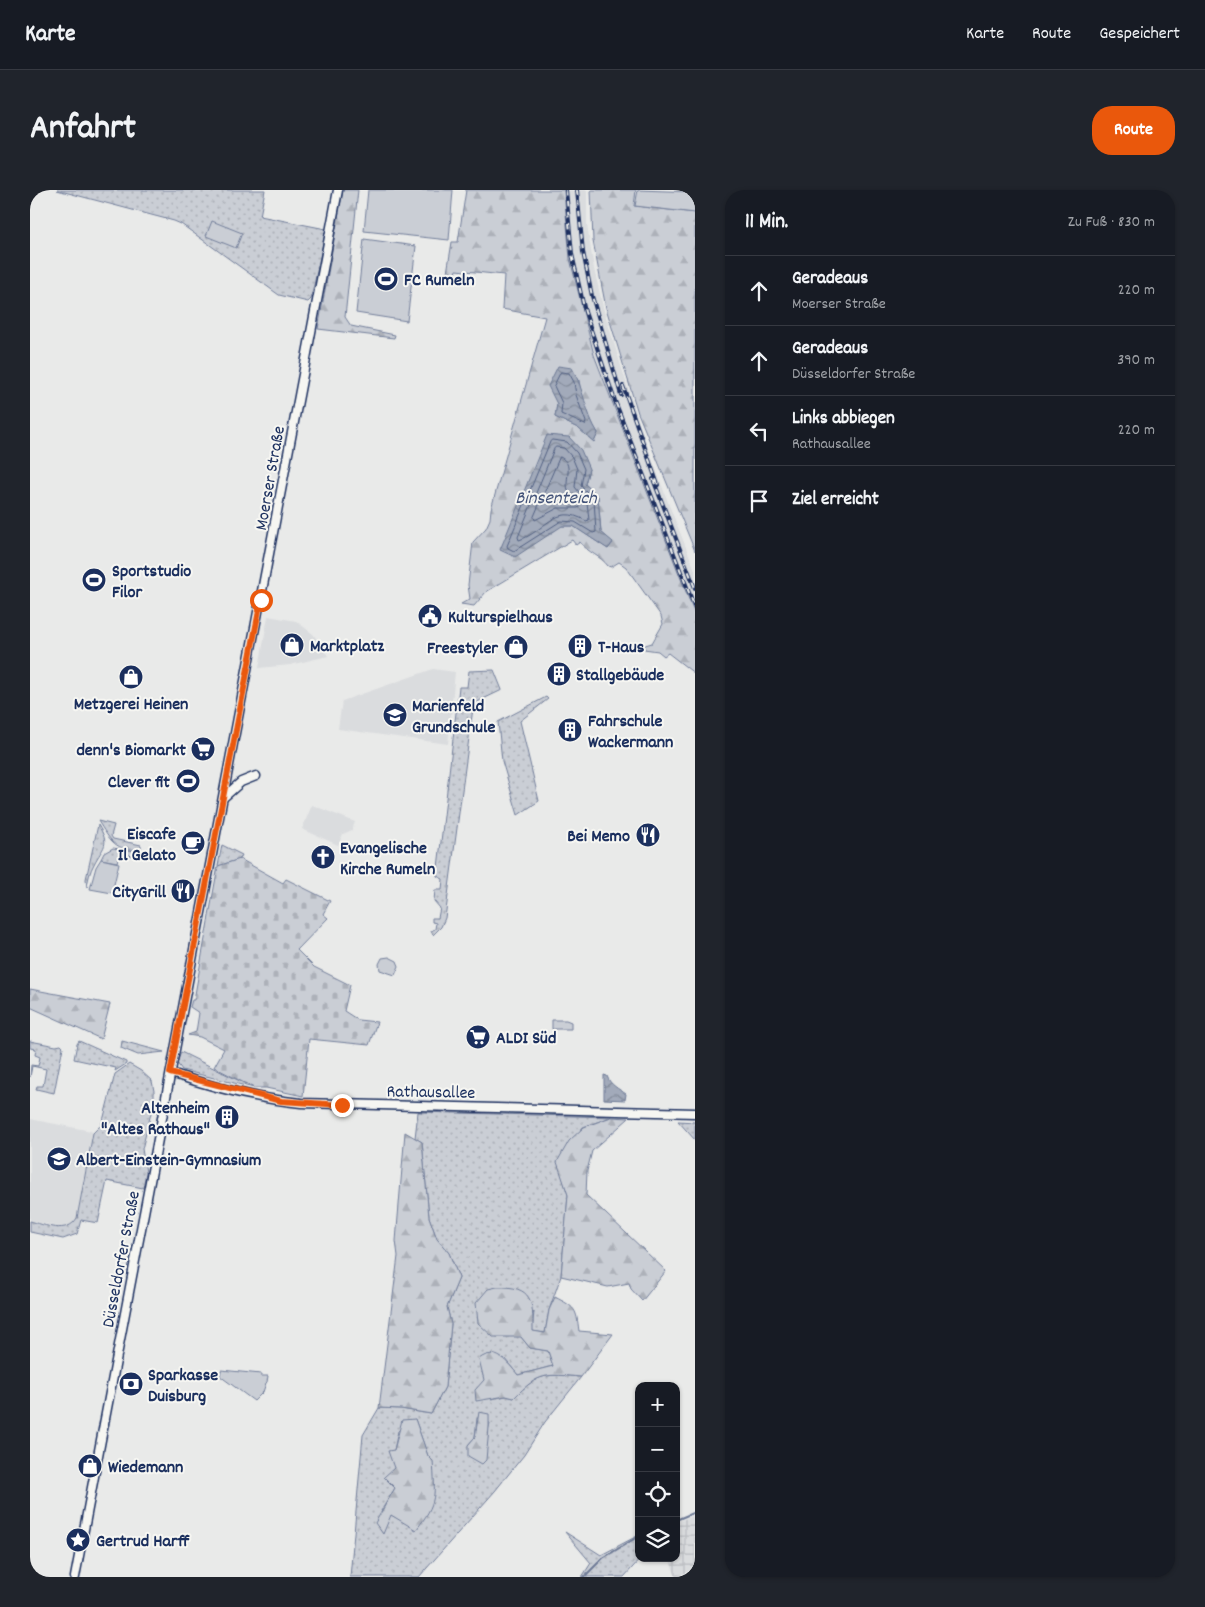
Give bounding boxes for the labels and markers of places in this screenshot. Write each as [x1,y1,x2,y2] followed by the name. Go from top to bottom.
[373,266,399,292] sports icon: FC Rumeln
[404,269,474,294] place label: FC Rumeln
[112,560,191,606] place label: Sportstudio Filor
[81,567,107,593] sports icon: Sportstudio Filor
[417,603,443,629] public building icon: Kulturspielhaus
[448,606,553,631] place label: Kulturspielhaus
[279,632,305,658] shop icon: Marktplatz
[567,633,593,659] building icon: T-Haus
[503,634,529,660] shop icon: Freestyler
[310,635,384,660] place label: Marktplatz
[598,636,645,661] place label: T-Haus
[427,637,498,662] place label: Freestyler
[546,661,572,687] building icon: Stallgebäude
[118,664,144,690] shop icon: Metzgerei Heinen
[576,664,664,689] place label: Stallgebäude
[74,693,188,718] place label: Metzgerei Heinen
[412,695,495,741] place label: Marienfeld Grundschule
[382,702,408,728] school or university icon: Marienfeld Grundschule
[588,710,673,756] place label: Fahrschule Wackermann
[557,717,583,743] building icon: Fahrschule Wackermann
[190,736,216,762] supermarket icon: denn's Biomarkt
[76,739,186,764] place label: denn's Biomarkt
[175,768,201,794] sports icon: Clever fit
[108,771,170,796] place label: Clever fit
[635,822,661,848] restaurant icon: Bei Memo
[118,823,176,869] place label: Eiscafe Il Gelato
[567,825,630,850] place label: Bei Memo
[180,830,206,856] cafe icon: Eiscafe Il Gelato
[340,837,435,883] place label: Evangelische Kirche Rumeln
[310,844,336,870] church icon: Evangelische Kirche Rumeln
[170,878,196,904] restaurant icon: CityGrill
[112,881,167,906] place label: CityGrill
[465,1024,491,1050] supermarket icon: ALDI Süd
[496,1027,556,1052] place label: ALDI Süd
[101,1097,210,1143] place label: Altenheim "Altes Rathaus"
[214,1104,240,1130] building icon: Altenheim "Altes Rathaus"
[46,1146,72,1172] school or university icon: Albert-Einstein-Gymnasium
[76,1149,262,1174] place label: Albert-Einstein-Gymnasium
[148,1364,218,1410] place label: Sparkasse Duisburg
[118,1371,144,1397] bank icon: Sparkasse Duisburg
[77,1453,103,1479] shop icon: Wiedemann
[108,1456,183,1481] place label: Wiedemann
[65,1527,91,1553] place icon: Gertrud Harff
[96,1530,190,1555] place label: Gertrud Harff

